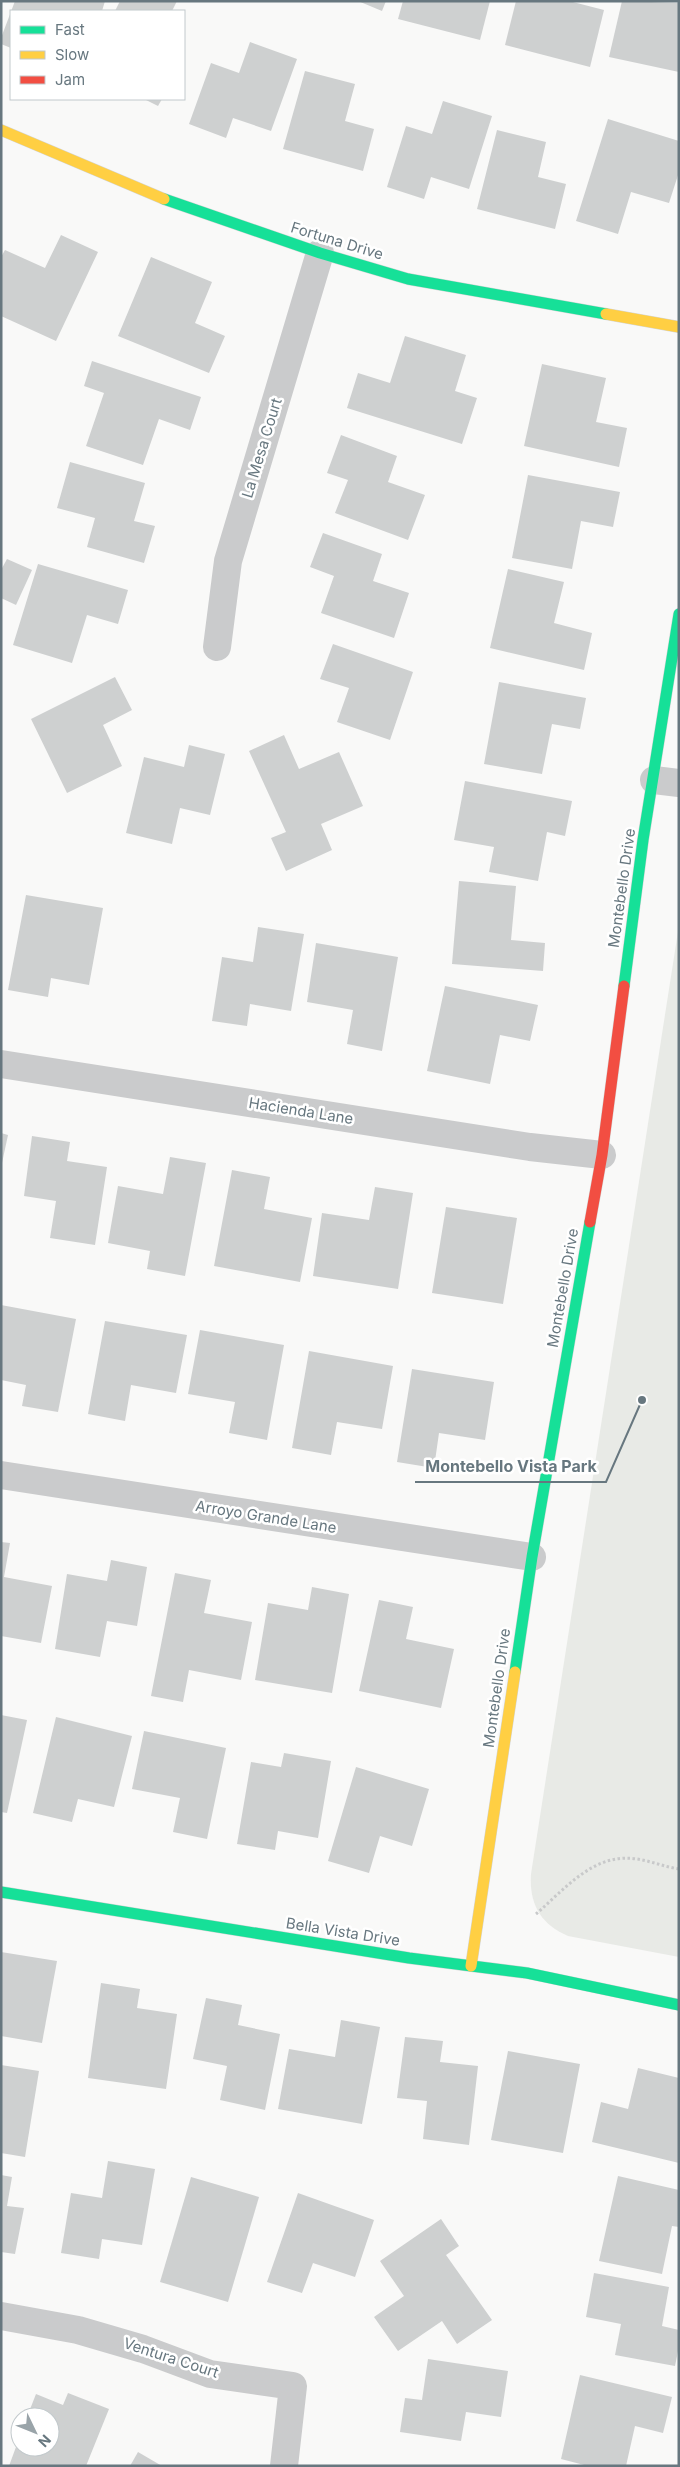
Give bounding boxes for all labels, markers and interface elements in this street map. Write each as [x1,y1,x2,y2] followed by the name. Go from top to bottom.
[10,10,185,100] legend
[55,20,85,39] text: Fast
[55,45,89,64] text: Slow
[55,70,85,89] text: Jam
[289,217,386,264] street label: Fortuna Drive
[237,395,286,500] street label: La Mesa Court
[604,827,639,949] street label: Montebello Drive
[247,1093,355,1128] street label: Hacienda Lane
[543,1227,582,1349] street label: Montebello Drive
[415,1451,606,1482] callout: Montebello Vista Park
[425,1456,598,1476] text: Montebello Vista Park
[194,1496,338,1537] street label: Arroyo Grande Lane
[479,1627,514,1749] street label: Montebello Drive
[285,1913,401,1950] street label: Bella Vista Drive
[121,2333,221,2382] street label: Ventura Court
[10,2407,60,2457] north arrow
[35,2432,55,2451] text: N

